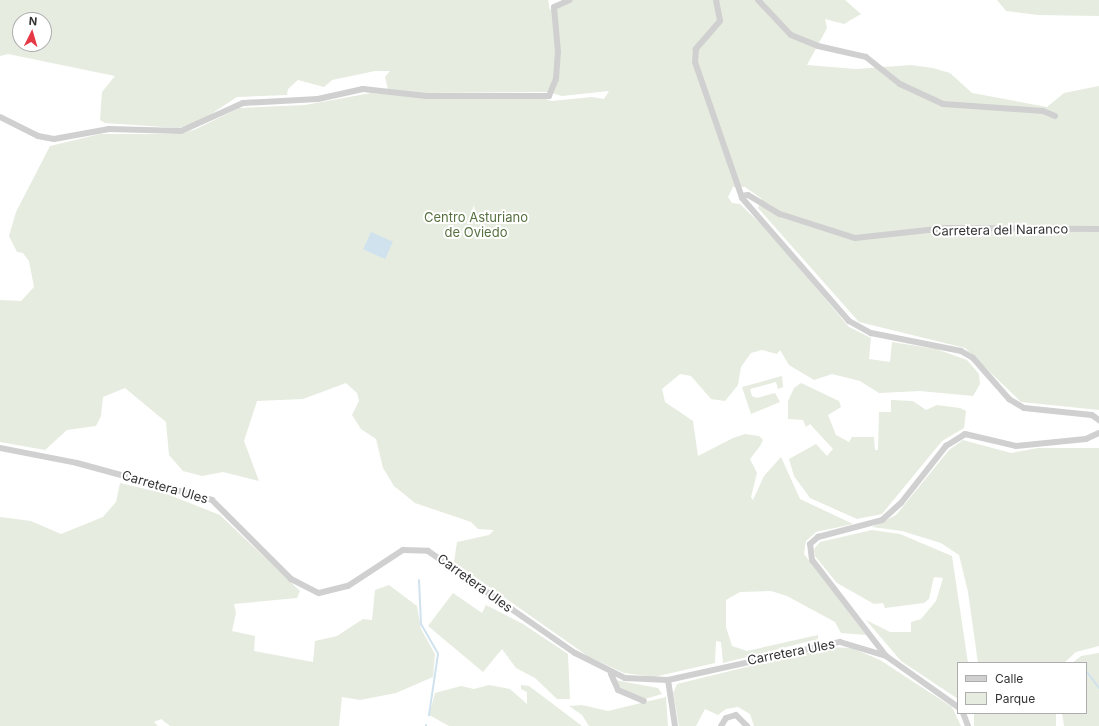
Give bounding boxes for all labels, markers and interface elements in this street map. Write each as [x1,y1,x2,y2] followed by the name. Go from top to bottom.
[12,12,52,52] north arrow
[28,14,38,28] text: N
[424,210,528,241] park label: Centro Asturiano de Oviedo
[932,221,1068,239] street label: Carretera del Naranco
[120,467,210,507] street label: Carretera Ules
[434,551,516,615] street label: Carretera Ules
[746,636,836,668] street label: Carretera Ules
[957,662,1087,714] legend
[995,671,1023,686] text: Calle
[995,691,1035,706] text: Parque

